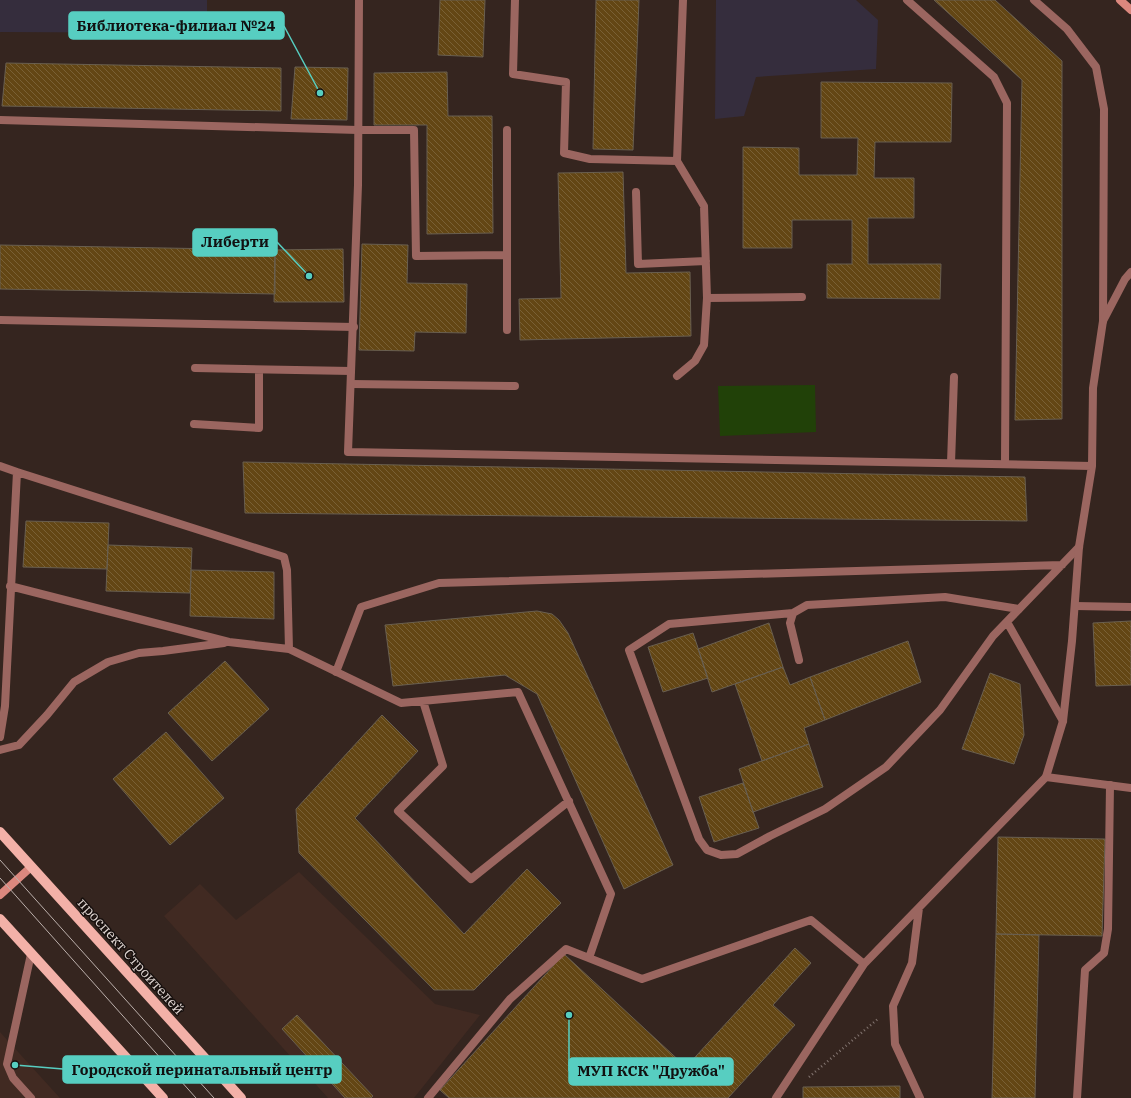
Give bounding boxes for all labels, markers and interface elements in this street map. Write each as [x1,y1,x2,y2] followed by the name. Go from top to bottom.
[69,12,284,39] callout: Библиотека-филиал №24
[77,16,275,35] text: Библиотека-филиал №24
[193,229,277,256] callout: Либерти
[201,232,269,251] text: Либерти
[74,894,188,1018] street label: проспект Строителей
[63,1056,341,1083] callout: Городской перинатальный центр
[569,1058,733,1085] callout: МУП КСК "Дружба"
[71,1060,333,1079] text: Городской перинатальный центр
[577,1061,725,1080] text: МУП КСК "Дружба"

